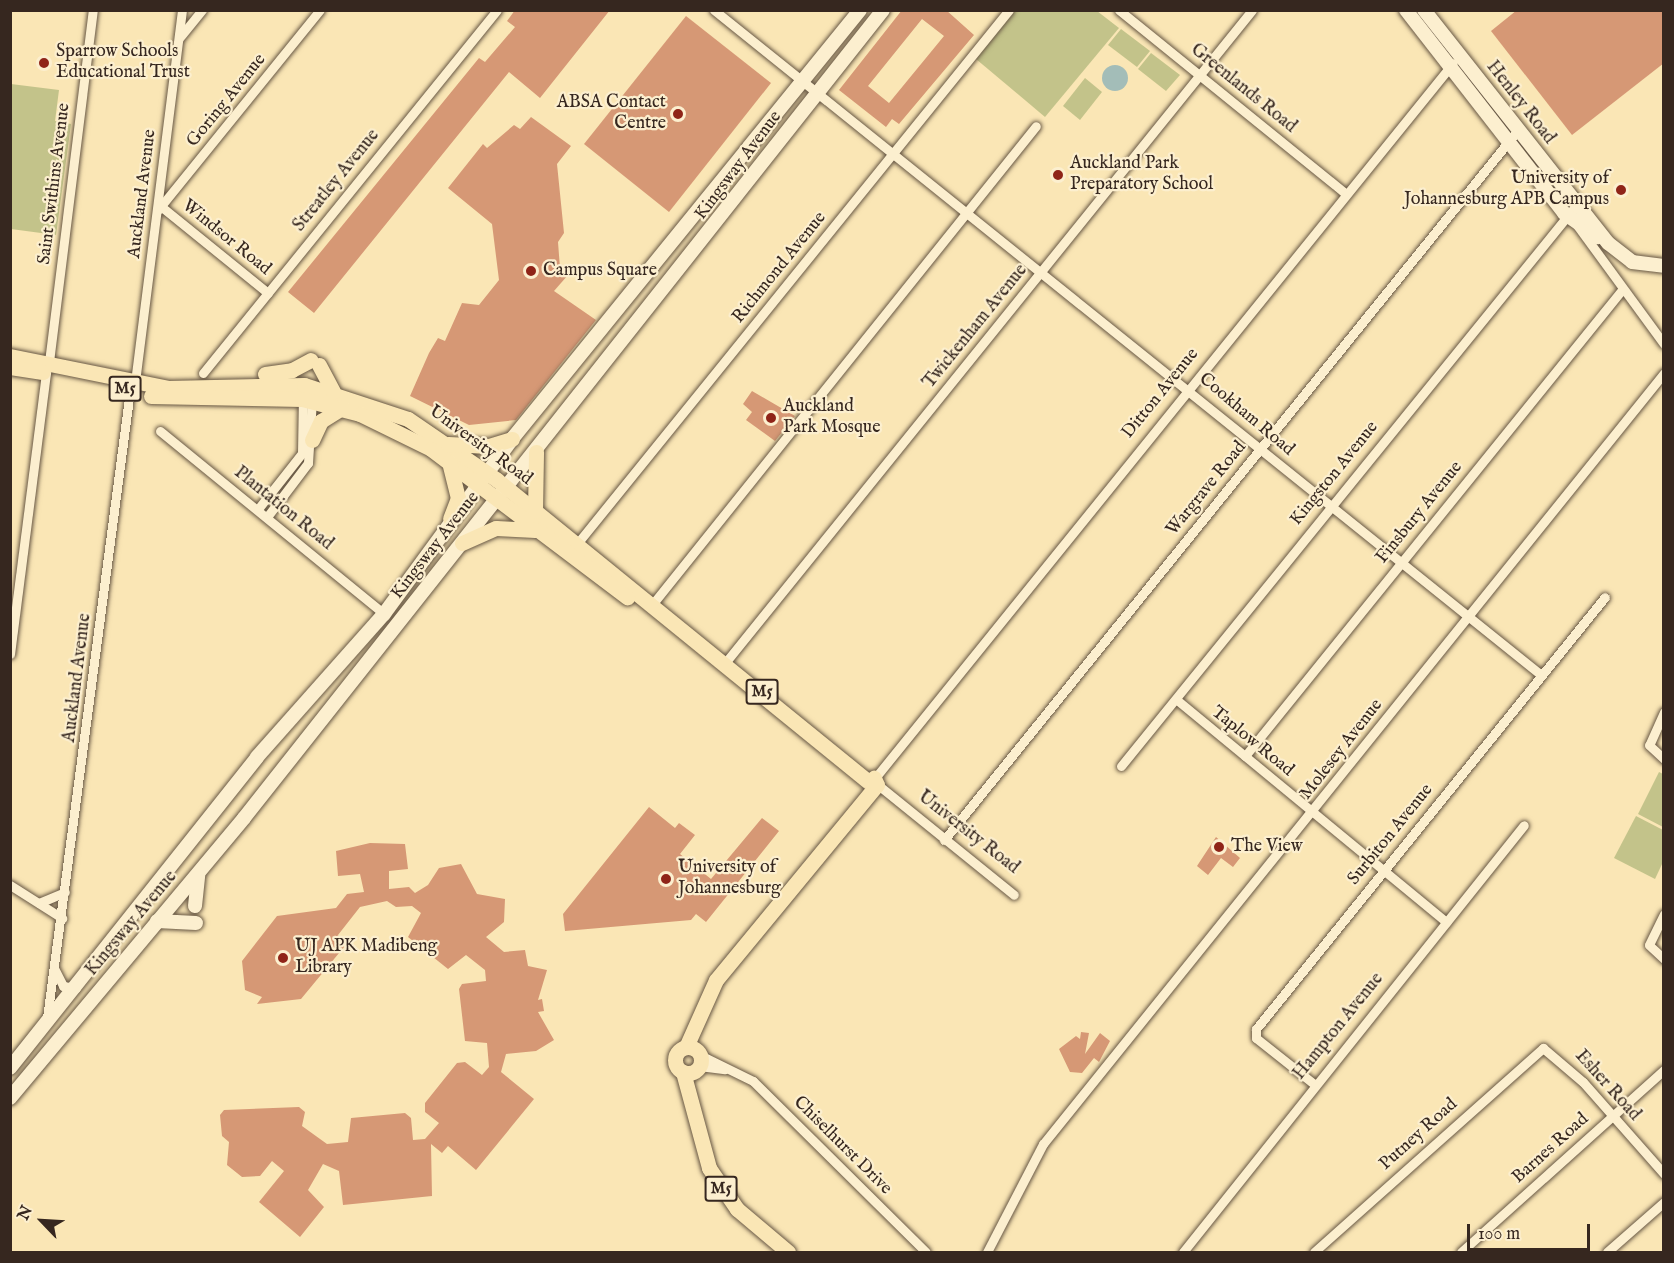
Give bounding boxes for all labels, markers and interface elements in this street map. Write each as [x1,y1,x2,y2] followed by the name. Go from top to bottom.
[1186,40,1300,138] street label: Greenlands Road
[56,42,190,84] place label: Sparrow Schools Educational Trust
[183,50,271,152] street label: Goring Avenue
[37,56,51,70] marker: Sparrow Schools Educational Trust
[1481,57,1559,149] street label: Henley Road
[557,93,666,136] place label: ABSA Contact Centre
[34,102,76,266] street label: Saint Swithins Avenue
[671,107,685,121] marker: ABSA Contact Centre
[691,107,787,225] street label: Kingsway Avenue
[289,126,385,236] street label: Streatley Avenue
[124,128,162,260] street label: Auckland Avenue
[1070,154,1213,196] place label: Auckland Park Preparatory School
[1051,168,1065,182] marker: Auckland Park Preparatory School
[1404,169,1609,212] place label: University of Johannesburg APB Campus
[1614,183,1628,197] marker: University of Johannesburg APB Campus
[177,196,275,280] street label: Windsor Road
[728,208,832,328] street label: Richmond Avenue
[543,260,657,282] place label: Campus Square
[919,261,1033,393] street label: Twickenham Avenue
[524,264,538,278] marker: Campus Square
[1118,345,1204,443] street label: Ditton Avenue
[1194,369,1298,461] street label: Cookham Road
[108,376,142,402] road number: M5
[783,397,880,440] place label: Auckland Park Mosque
[424,401,536,491] street label: University Road
[764,411,778,425] marker: Auckland Park Mosque
[1286,418,1384,530] street label: Kingston Avenue
[1162,437,1252,541] street label: Wargrave Road
[1372,457,1468,569] street label: Finsbury Avenue
[229,462,337,556] street label: Plantation Road
[387,488,485,604] street label: Kingsway Avenue
[59,612,97,744] street label: Auckland Avenue
[746,679,778,705] road number: M5
[1296,695,1388,805] street label: Molesey Avenue
[1206,702,1298,782] street label: Taplow Road
[1344,780,1438,890] street label: Surbiton Avenue
[913,787,1023,879] street label: University Road
[1231,836,1302,858] place label: The View
[1212,840,1226,854] marker: The View
[678,858,781,900] place label: University of Johannesburg
[82,867,182,981] street label: Kingsway Avenue
[659,872,673,886] marker: University of Johannesburg
[295,937,437,980] place label: UJ APK Madibeng Library
[276,951,290,965] marker: UJ APK Madibeng Library
[1289,969,1389,1085] street label: Hampton Avenue
[1570,1046,1644,1126] street label: Esher Road
[788,1092,896,1200] street label: Chiselhurst Drive
[1376,1094,1462,1176] street label: Putney Road
[1508,1109,1594,1189] street label: Barnes Road
[704,1176,738,1202] road number: M5
[12,1191,72,1251] north arrow
[14,1203,38,1224] text: N
[1470,1212,1593,1250] scale bar
[1478,1223,1520,1246] text: 100 m

